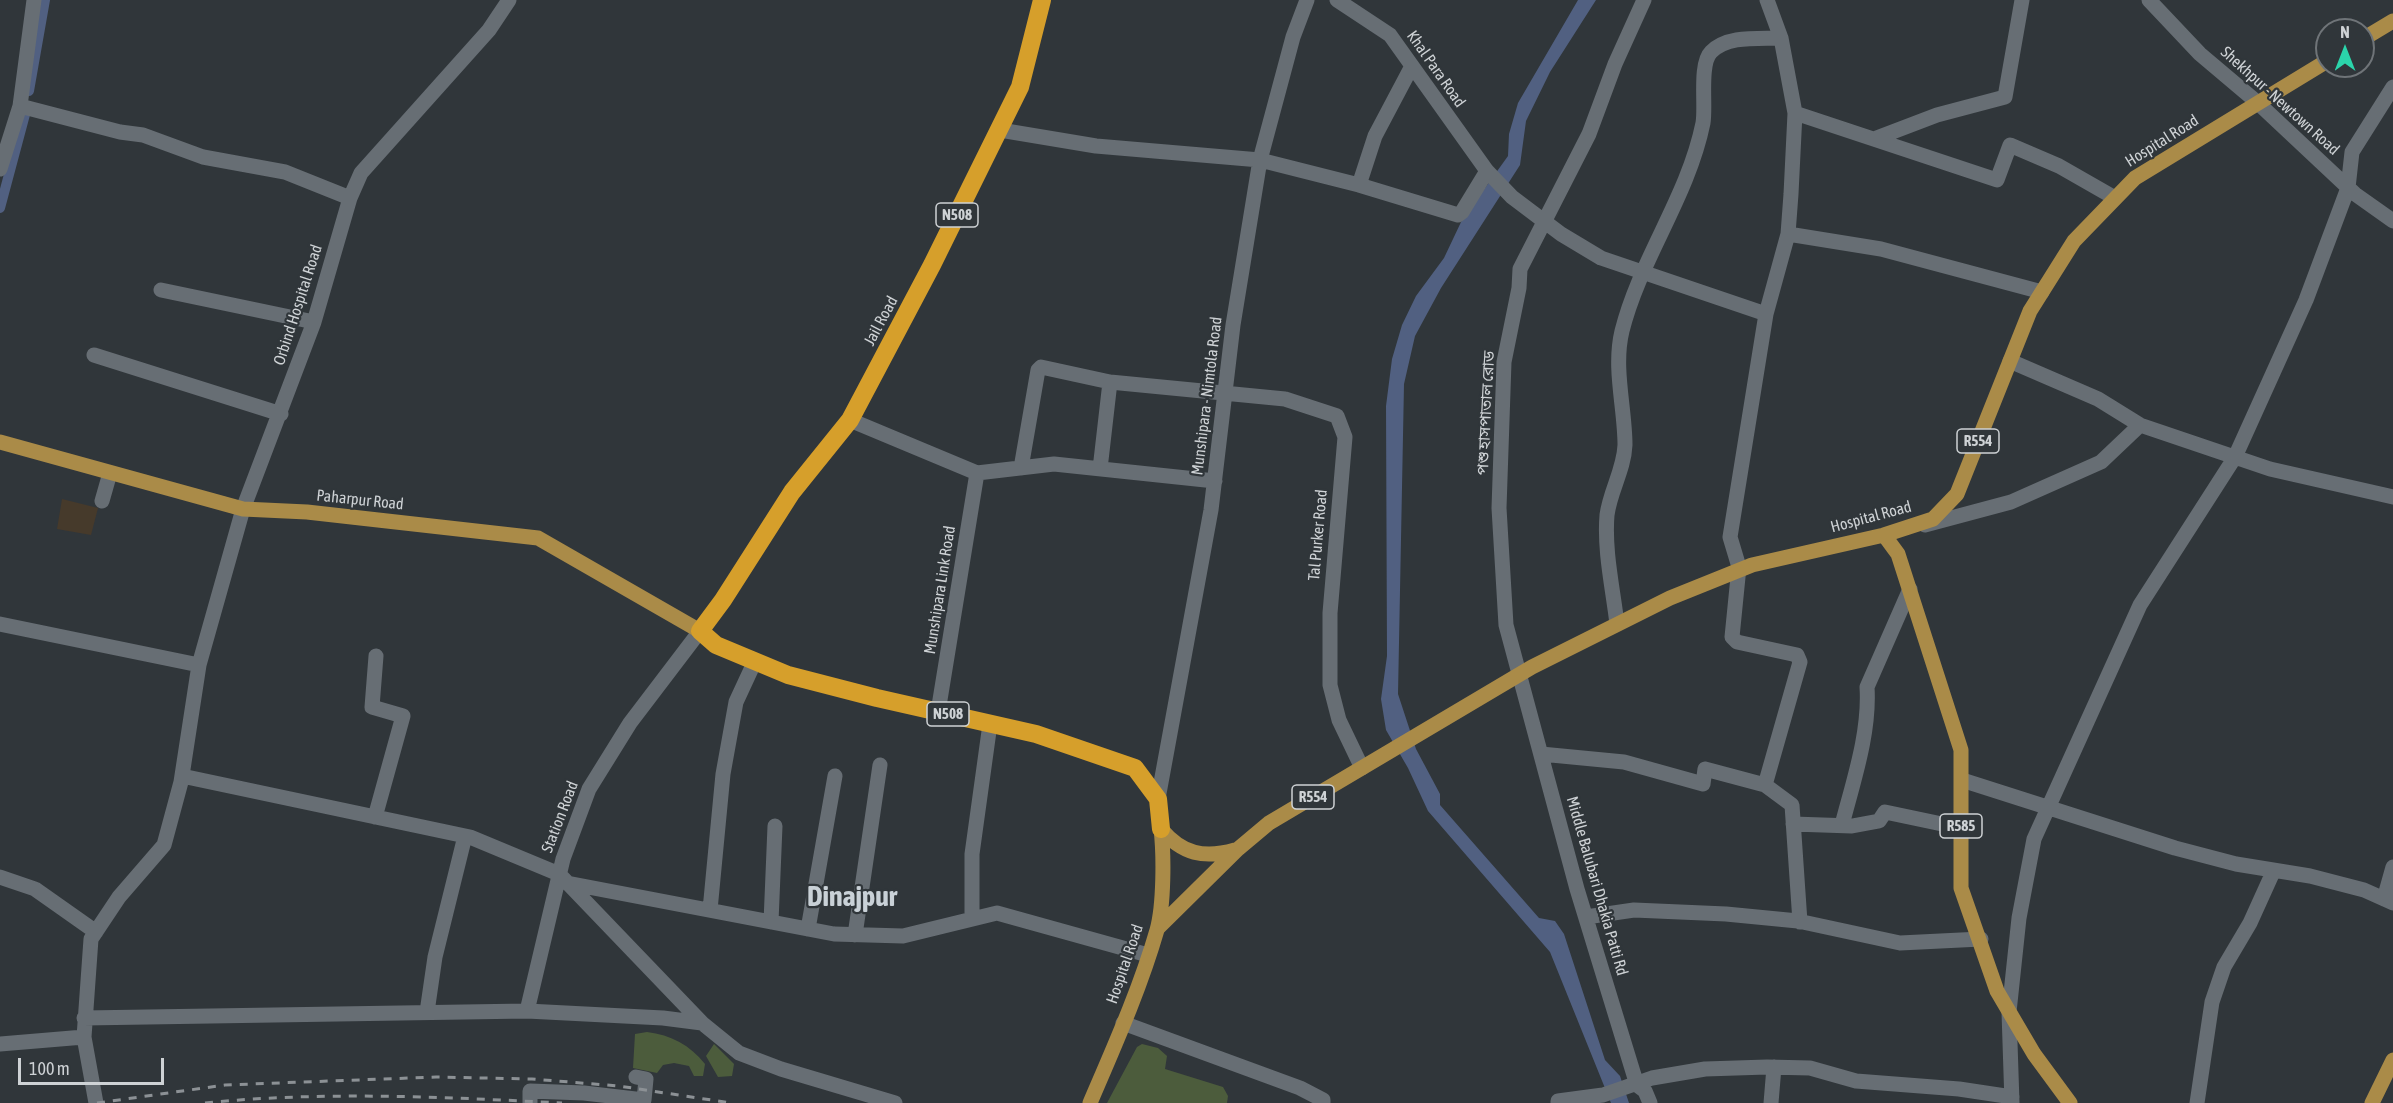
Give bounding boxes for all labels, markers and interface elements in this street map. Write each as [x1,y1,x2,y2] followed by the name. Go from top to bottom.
[2315,18,2375,78] north arrow
[2340,23,2350,41] text: N
[1403,27,1469,111] street label: Khal Para Road
[2217,43,2343,159] street label: Shekhpur - Newtown Road
[2122,111,2202,171] street label: Hospital Road
[936,203,978,227] road number: N508
[269,242,327,368] street label: Orbind Hospital Road
[860,293,902,349] street label: Jail Road
[1188,316,1226,476] street label: Munshipara - Nimtola Road
[1473,350,1499,476] street label: পশু হাসপাতাল রোড
[1957,429,1999,453] road number: R554
[315,486,405,514] street label: Paharpur Road
[1304,489,1332,581] street label: Tal Purker Road
[1829,497,1913,537] street label: Hospital Road
[920,524,960,656] street label: Munshipara Link Road
[927,702,969,726] road number: N508
[538,779,582,855] street label: Station Road
[1292,785,1334,809] road number: R554
[1562,794,1632,978] street label: Middle Balubari Dhakia Patti Rd
[1940,814,1982,838] road number: R585
[807,880,897,914] district label: Dinajpur
[1102,922,1148,1006] street label: Hospital Road
[21,1046,166,1084] scale bar
[29,1058,70,1079] text: 100 m

